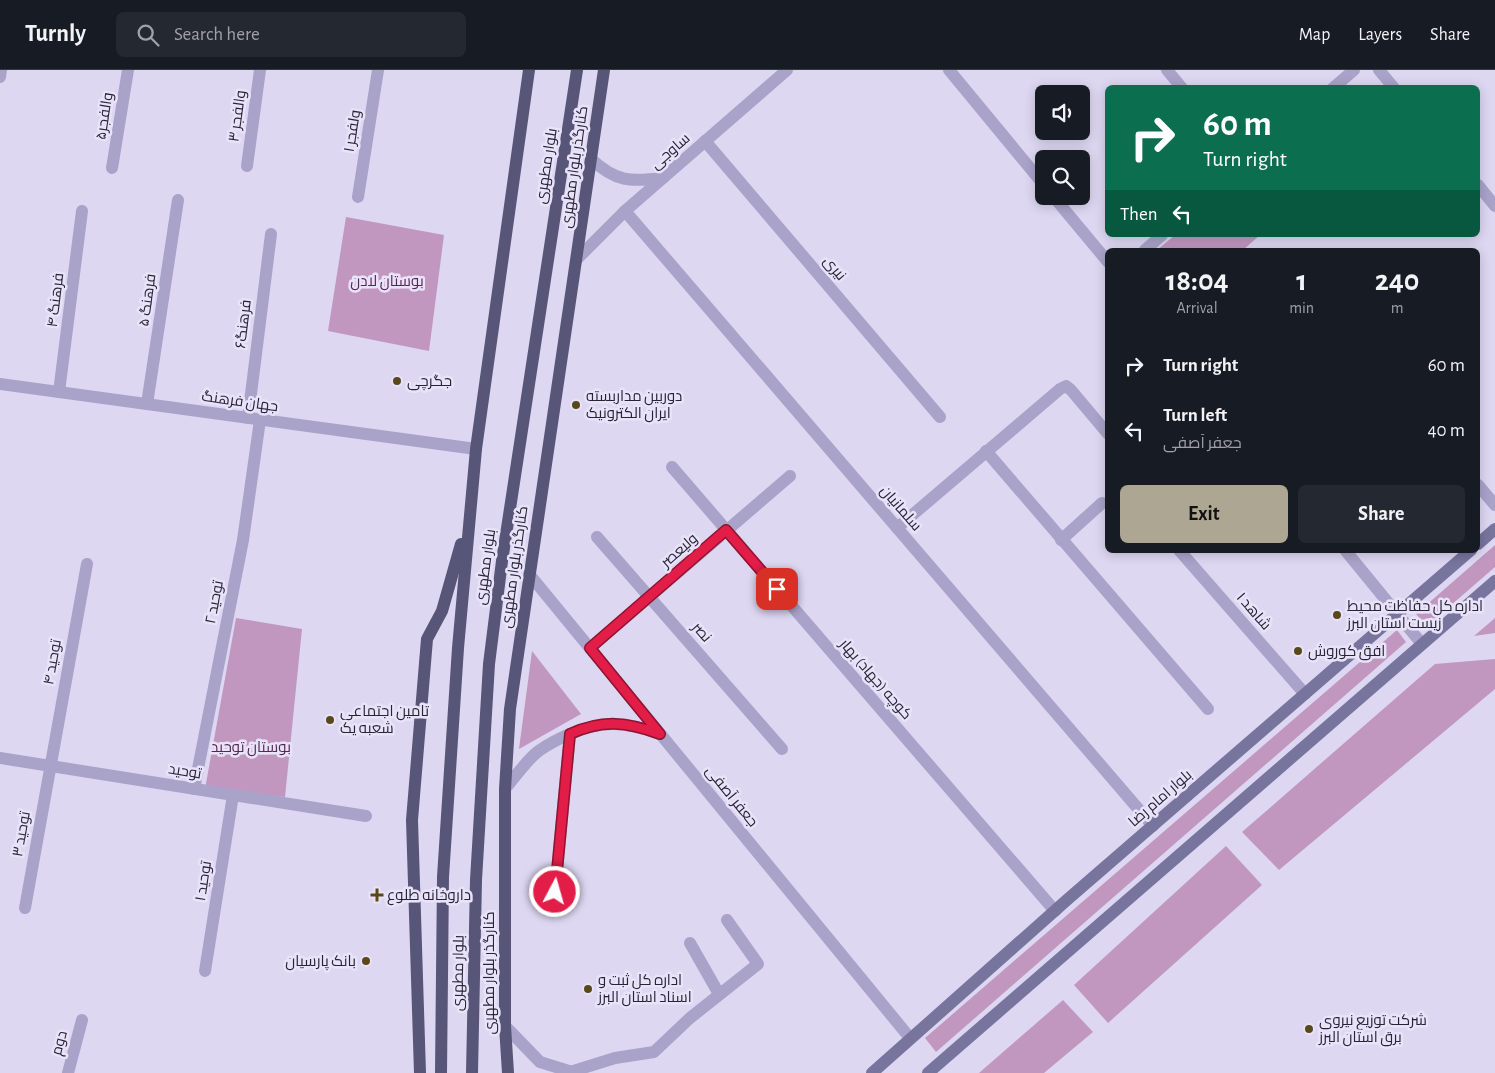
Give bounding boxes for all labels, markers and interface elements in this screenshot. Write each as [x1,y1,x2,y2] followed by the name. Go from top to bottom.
[116,12,466,57] search box
[134,21,162,49] icon: search
[25,22,86,46] text: Turnly
[174,25,260,44] text: Search here
[1299,26,1330,44] text: Map
[1358,26,1402,44] text: Layers
[1430,26,1470,44] text: Share
[1035,85,1090,205] map controls
[1035,85,1090,140] button: sound
[226,89,250,143] street label: والفجر ۳
[93,91,117,141] street label: والفجر۵
[558,105,592,229] street label: کنارگذر بلوار مطهری
[1120,105,1185,170] icon: right
[1203,107,1272,142] text: 60 m
[342,109,364,153] street label: ولفجر ۱
[533,127,562,205] street label: بلوار مطهری
[648,130,694,174] street label: ساوجی
[1203,148,1287,170] text: Turn right
[1035,150,1090,205] button: search
[1168,200,1196,228] icon: left
[1120,205,1158,224] text: Then
[819,253,849,285] street label: نیری
[1166,266,1229,296] text: 18:04
[1296,266,1307,296] text: 1
[1375,266,1419,296] text: 240
[45,272,67,328] street label: فرهنگ ۴
[136,273,160,327] street label: فرهنگ ۵
[350,274,424,291] park label: بوستان لادن
[233,299,255,350] street label: فرهنگ۶
[1177,300,1218,316] text: Arrival
[1289,300,1314,316] text: min
[1391,300,1403,316] text: m
[1120,352,1148,380] icon: right
[1163,356,1238,375] text: Turn right
[1428,356,1465,375] text: 60 m
[407,374,452,391] place label: جگرچی
[391,375,403,387] marker: جگرچی
[200,389,279,416] street label: جهان فرهنگ
[586,389,682,423] place label: دوربین مداربسته ایران الکترونیک
[570,399,582,411] marker: دوربین مداربسته ایران الکترونیک
[1163,406,1227,425] text: Turn left
[1120,417,1148,445] icon: left
[1427,421,1465,440] text: 40 m
[1163,435,1242,451] text: جعفر آصفی
[876,483,924,535] street label: سلمانیان
[1120,485,1288,543] button: Exit
[1298,485,1465,543] button: Share
[498,505,532,629] street label: کنارگذر بلوار مطهری
[473,528,500,606] street label: بلوار مطهری
[657,531,701,572] street label: ولیعصر
[756,568,798,610] pin
[763,575,791,603] icon: arrive
[203,579,227,625] street label: توحید ۲
[1234,589,1274,633] street label: شاهد ۱
[1346,599,1483,633] place label: اداره کل حفاظت محیط زیست استان البرز
[1331,609,1343,621] marker: اداره کل حفاظت محیط زیست استان البرز
[688,619,714,646] street label: نصر
[835,636,914,724] street label: کوچه (جهاد) بهار
[41,638,65,686] street label: توحید ۴
[1308,643,1385,661] place label: افق کوروش
[1292,645,1304,657] marker: افق کوروش
[340,704,429,736] place label: تامین اجتماعی شعبه یک
[324,714,336,726] marker: تامین اجتماعی شعبه یک
[211,740,291,757] park label: بوستان توحید
[167,761,203,783] street label: توحید
[701,762,761,831] street label: جعفر آصفی
[1126,767,1196,831] street label: بلوار امام رضا
[10,810,34,858] street label: توحید ۳
[193,860,215,902] street label: توحید ۱
[528,865,580,917] position arrow
[387,888,471,906] place label: داروخانه طلوع
[371,889,383,901] marker: داروخانه طلوع
[482,911,499,1035] street label: کنارگذر بلوار مطهری
[450,935,469,1011] street label: بلوار مطهری
[285,954,356,971] place label: بانک پارسیان
[360,955,372,967] marker: بانک پارسیان
[597,972,692,1007] place label: اداره کل ثبت و اسناد استان البرز
[582,983,594,995] marker: اداره کل ثبت و اسناد استان البرز
[1318,1012,1427,1047] place label: شرکت توزیع نیروی برق استان البرز
[1303,1023,1315,1035] marker: شرکت توزیع نیروی برق استان البرز
[49,1029,72,1058] street label: دوم

